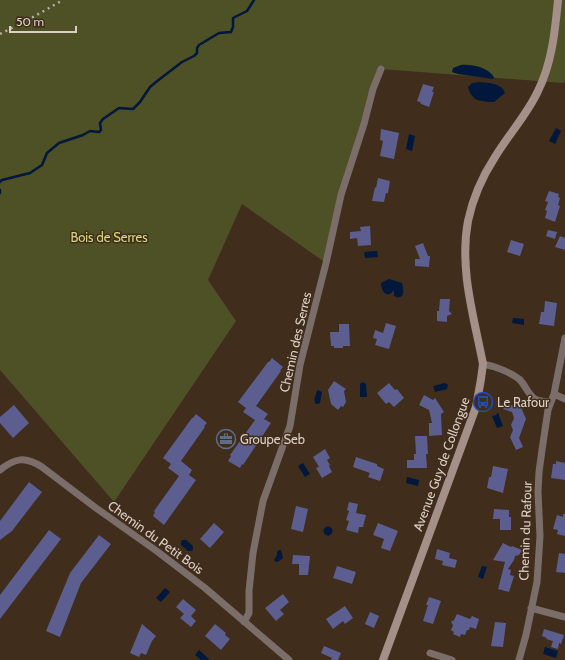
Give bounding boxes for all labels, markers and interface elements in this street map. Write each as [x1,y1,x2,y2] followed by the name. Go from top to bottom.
[10,8,76,34] scale bar
[16,14,44,29] text: 50 m
[70,229,148,245] park label: Bois de Serres
[276,290,314,394] street label: Chemin des Serres
[472,391,494,413] bus stop icon: Le Rafour
[497,394,550,410] place label: Le Rafour
[409,395,473,533] street label: Avenue Guy de Collongue
[215,428,237,450] office icon: Groupe Seb
[240,431,305,447] place label: Groupe Seb
[515,480,535,581] street label: Chemin du Rafour
[105,497,207,577] street label: Chemin du Petit Bois

